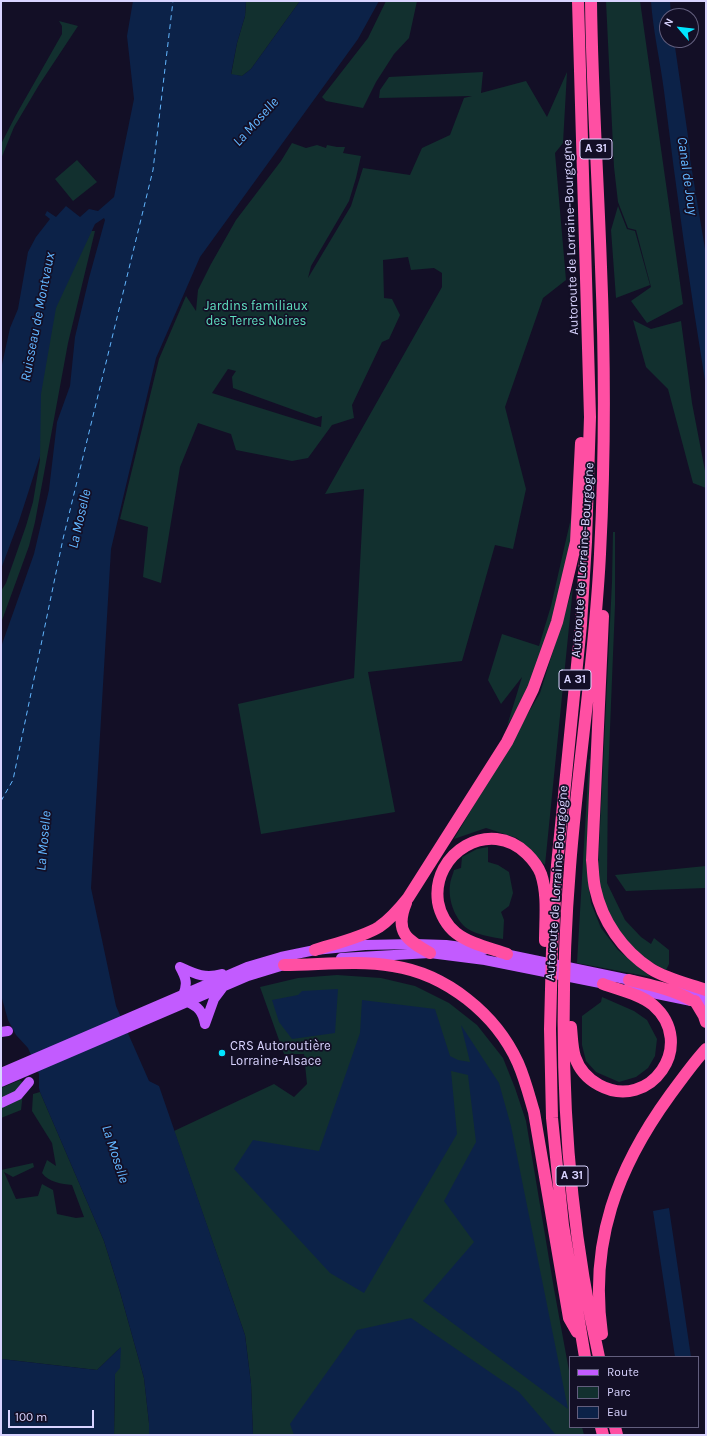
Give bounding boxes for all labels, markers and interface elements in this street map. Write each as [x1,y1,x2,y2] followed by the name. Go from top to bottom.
[659,8,699,48] north arrow
[661,16,676,29] text: N
[230,94,282,150] water label: La Moselle
[673,136,701,216] water label: Canal de Jouy
[560,139,582,335] street label: Autoroute de Lorraine-Bourgogne
[580,139,612,159] road number: A 31
[17,251,59,383] water label: Ruisseau de Montvaux
[204,298,308,329] park label: Jardins familiaux des Terres Noires
[568,462,598,658] street label: Autoroute de Lorraine-Bourgogne
[65,488,95,550] water label: La Moselle
[559,670,591,690] road number: A 31
[542,785,572,981] street label: Autoroute de Lorraine-Bourgogne
[33,810,55,872] water label: La Moselle
[230,1038,331,1069] place label: CRS Autoroutière Lorraine-Alsace
[217,1048,227,1058] marker: CRS Autoroutière Lorraine-Alsace
[98,1123,132,1185] water label: La Moselle
[556,1166,588,1186] road number: A 31
[569,1356,699,1428] legend
[607,1365,639,1379] text: Route
[607,1385,631,1399] text: Parc
[10,1402,96,1428] scale bar
[607,1405,628,1419] text: Eau
[15,1410,47,1424] text: 100 m

